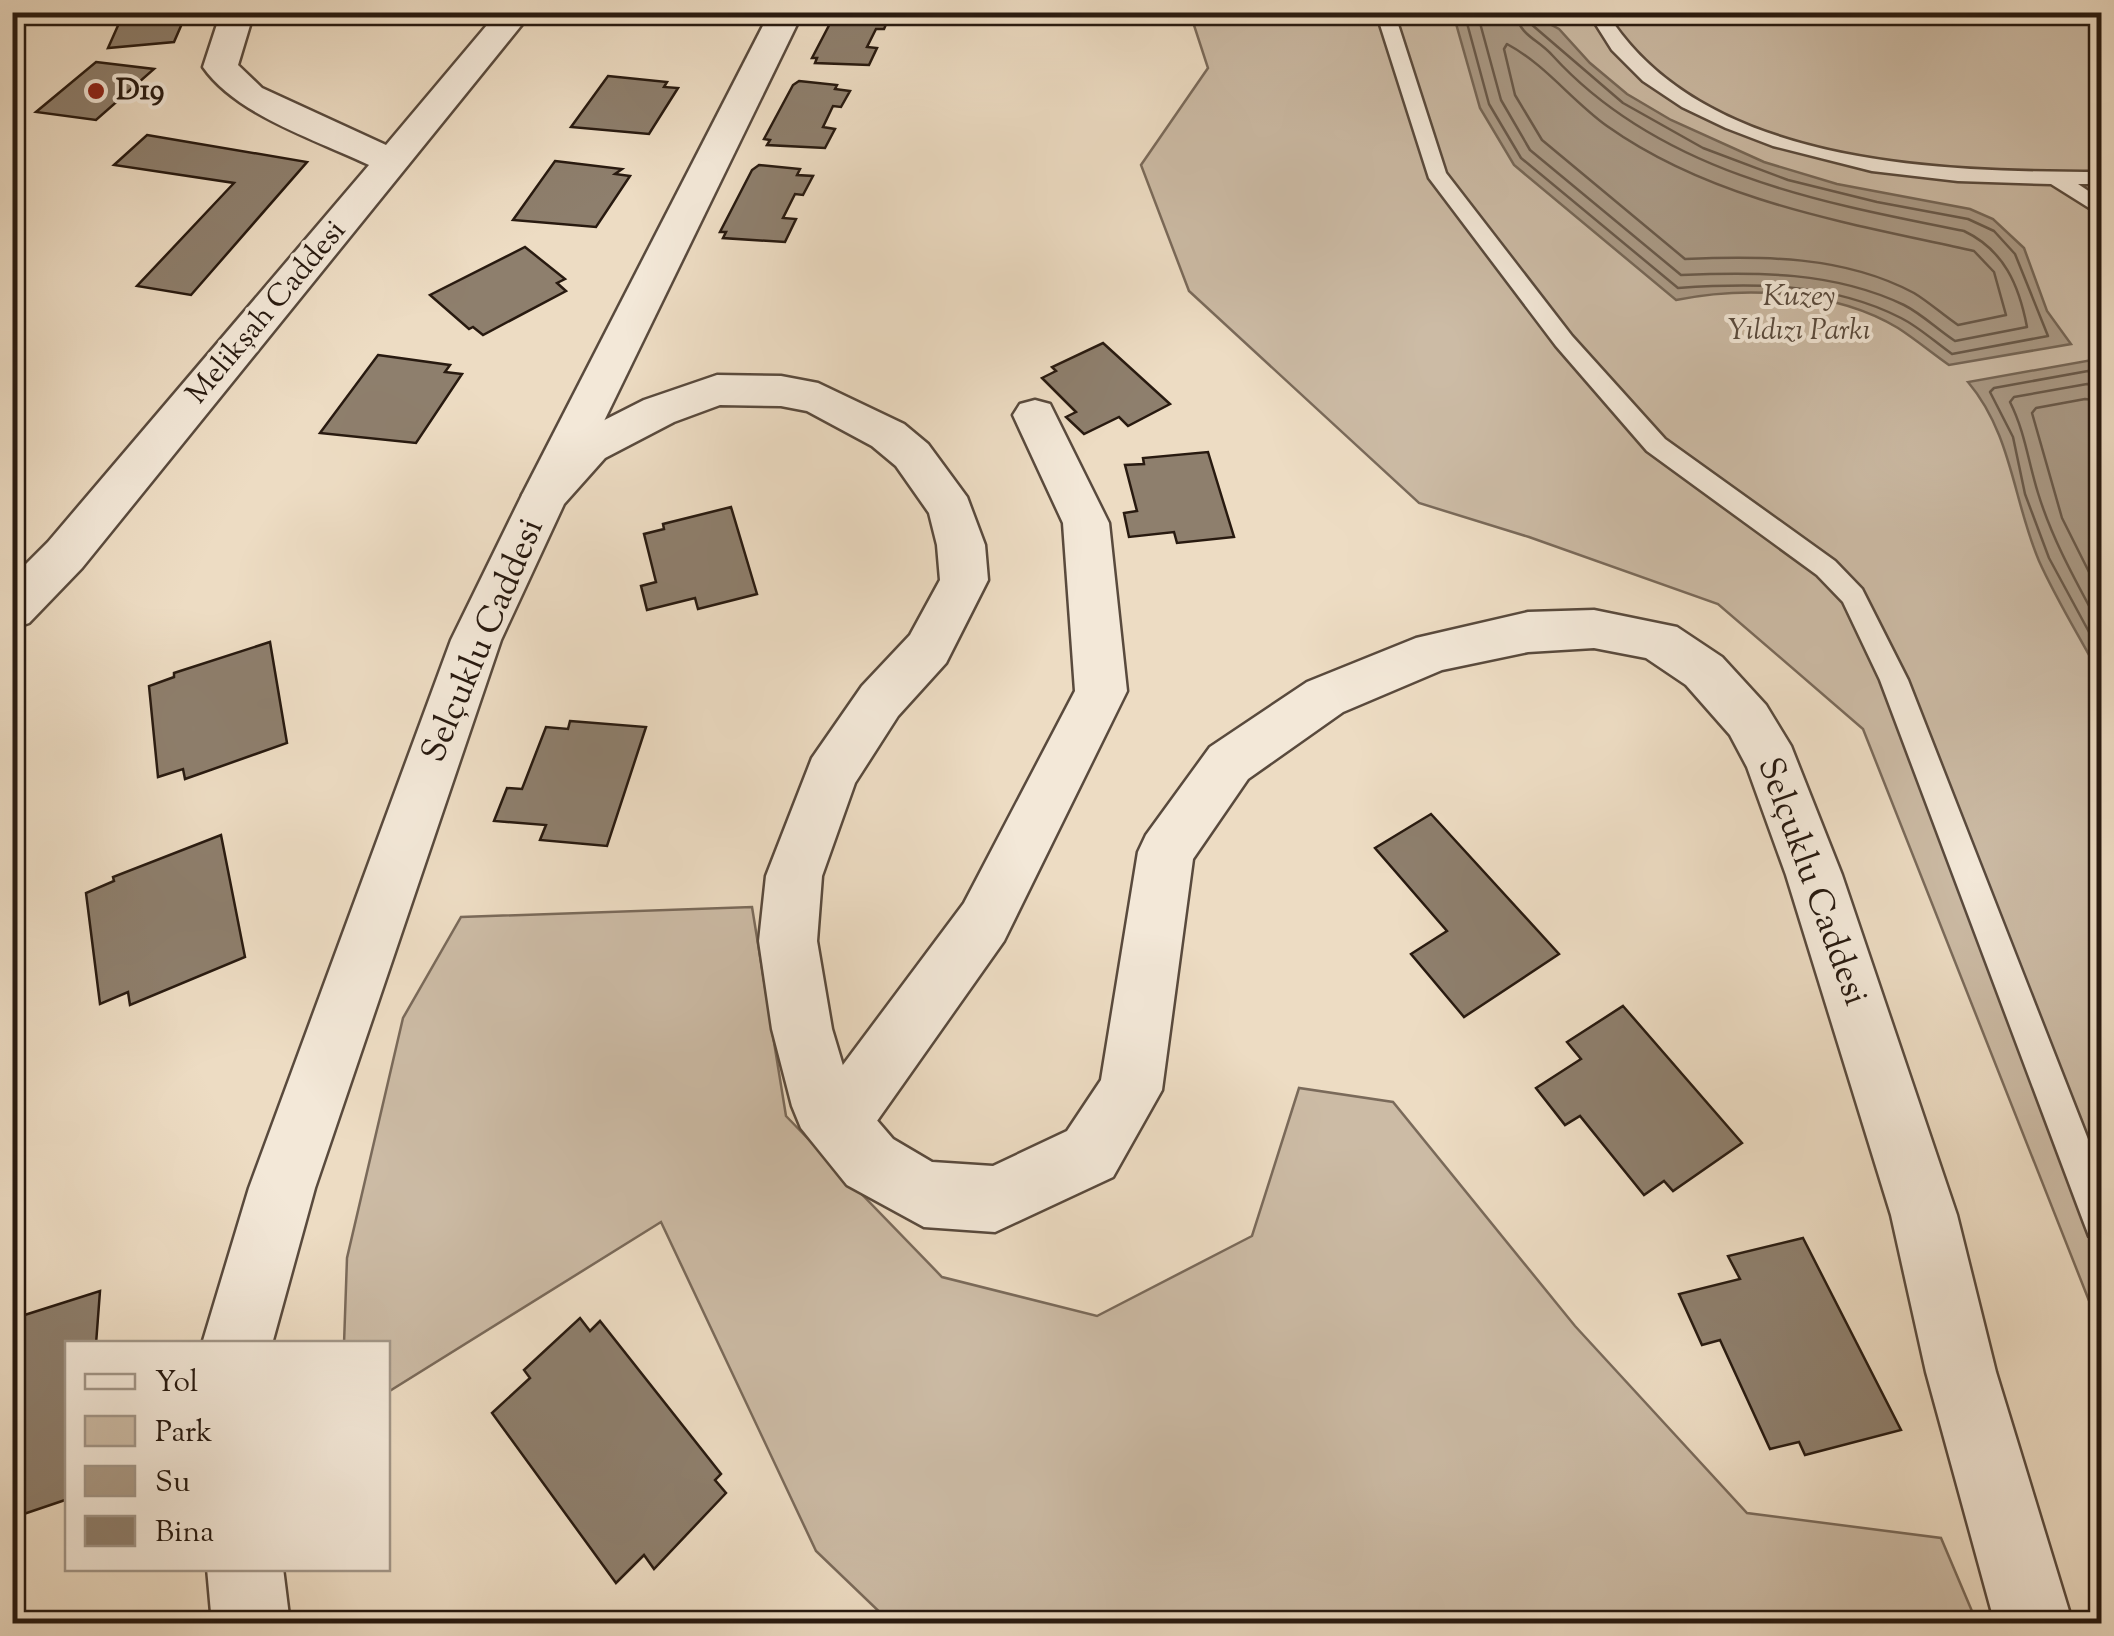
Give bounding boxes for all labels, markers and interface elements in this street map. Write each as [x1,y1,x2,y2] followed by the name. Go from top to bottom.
[116,70,164,113] place label: D19
[85,80,107,102] marker: D19
[177,212,357,414] street label: Melikşah Caddesi
[1728,276,1870,353] park label: Kuzey Yıldızı Parkı
[410,511,558,771] street label: Selçuklu Caddesi
[1742,751,1880,1013] street label: Selçuklu Caddesi
[65,1341,390,1571] legend
[155,1362,198,1405] text: Yol
[155,1412,212,1455] text: Park
[155,1462,190,1505] text: Su
[155,1512,214,1555] text: Bina

